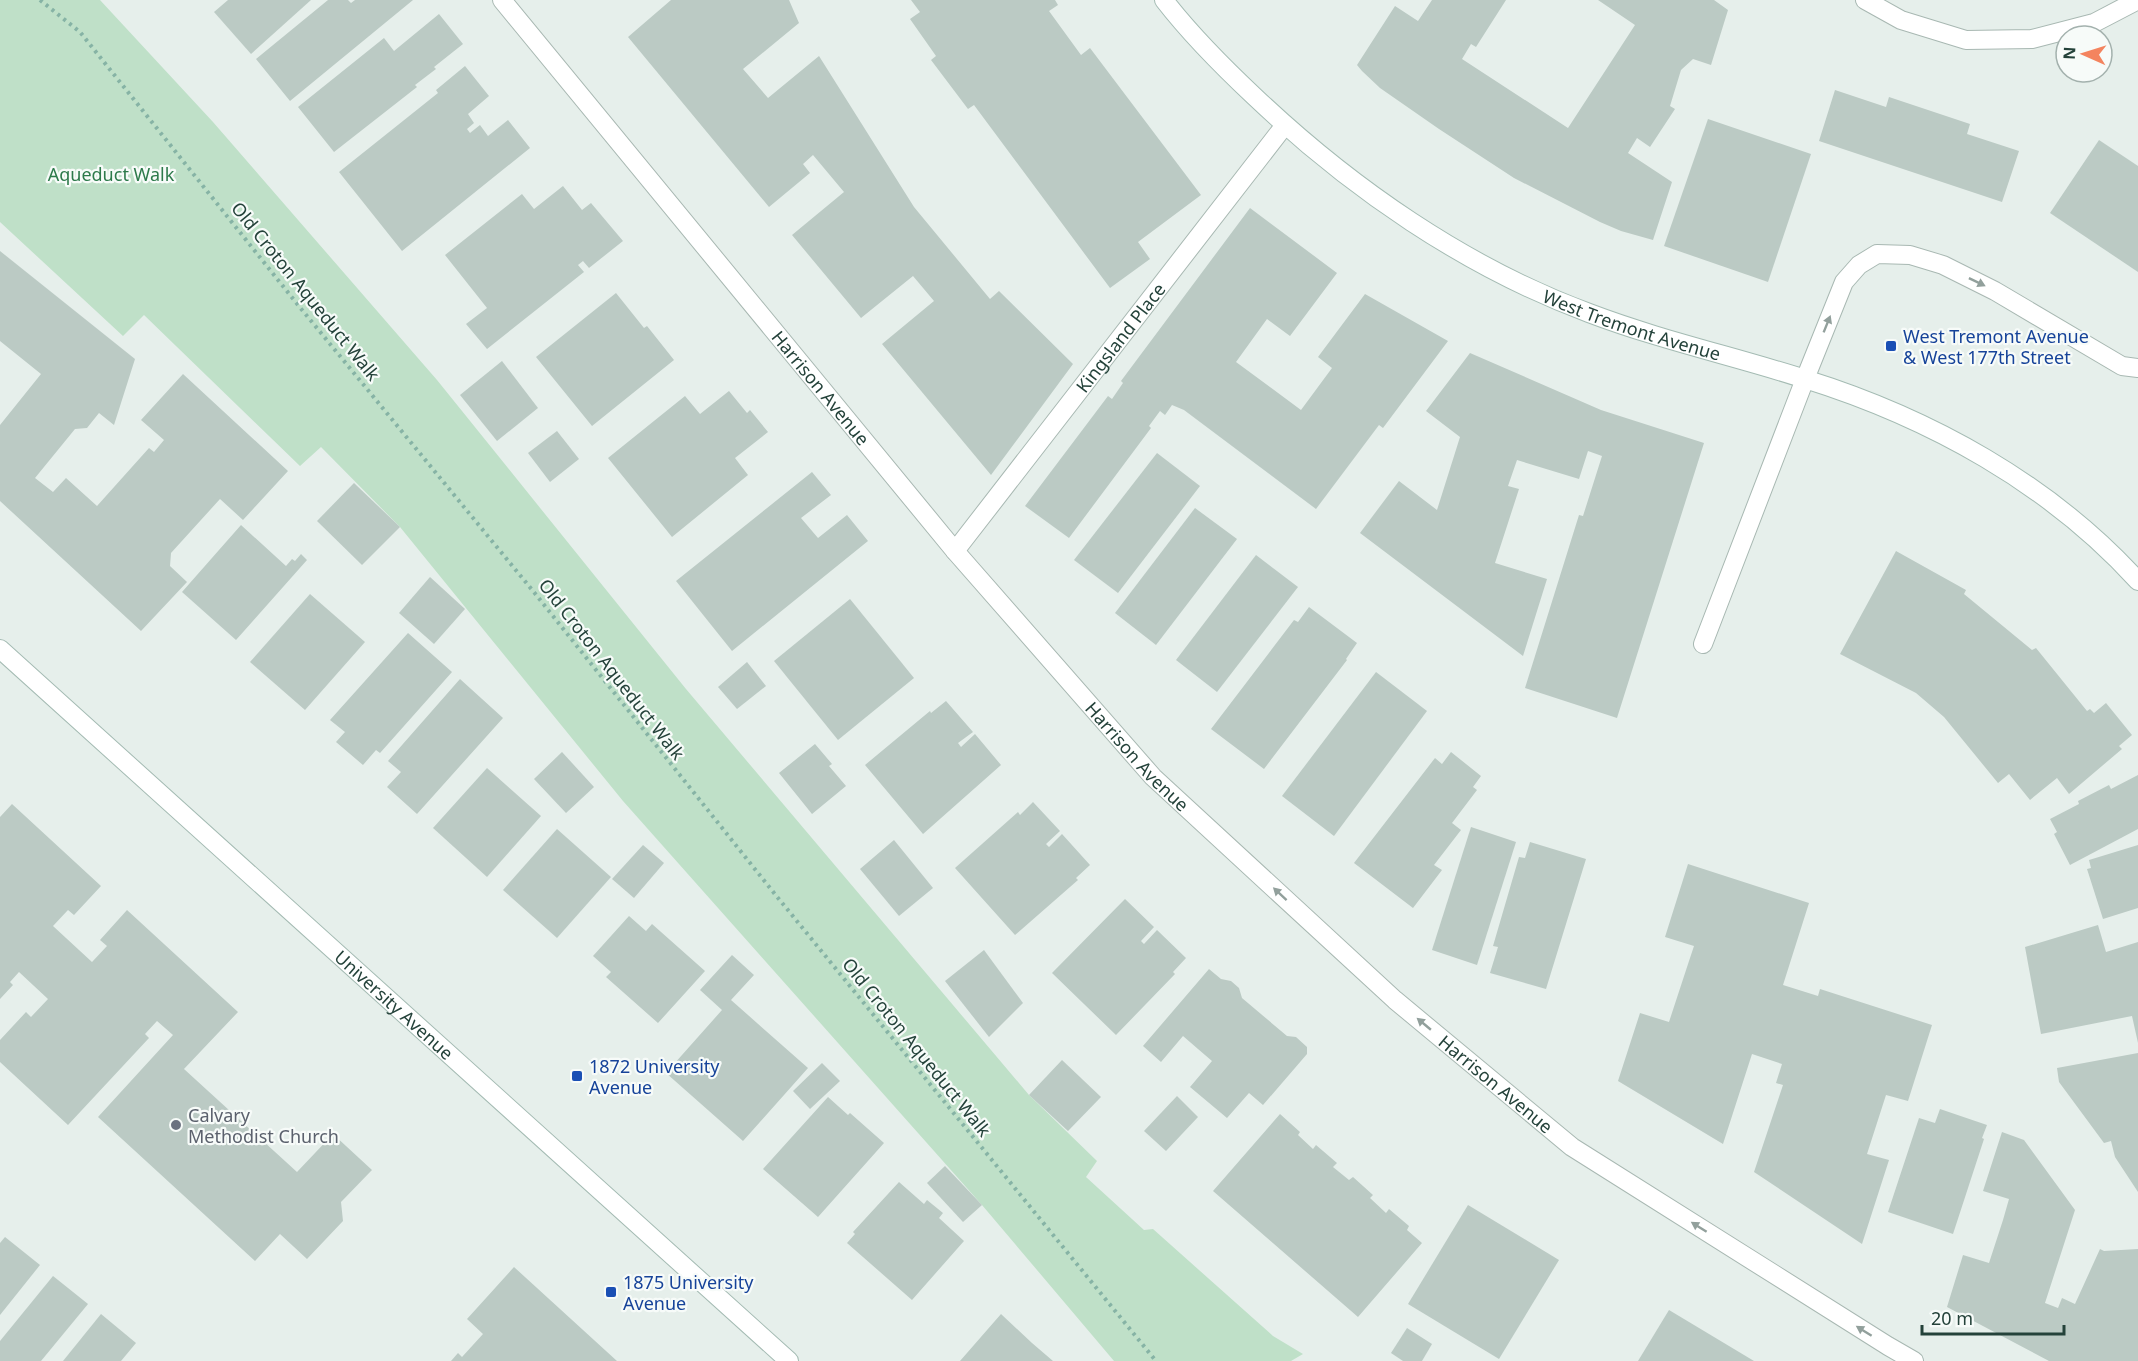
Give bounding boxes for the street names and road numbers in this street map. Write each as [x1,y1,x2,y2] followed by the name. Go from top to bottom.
[226,197,386,386] street label: Old Croton Aqueduct Walk
[1070,278,1170,397] street label: Kingsland Place
[1539,284,1723,366] street label: West Tremont Avenue
[767,325,875,450] street label: Harrison Avenue
[534,574,691,765] street label: Old Croton Aqueduct Walk
[1080,696,1194,816] street label: Harrison Avenue
[330,945,459,1065] street label: University Avenue
[837,953,997,1142] street label: Old Croton Aqueduct Walk
[1434,1029,1558,1138] street label: Harrison Avenue

